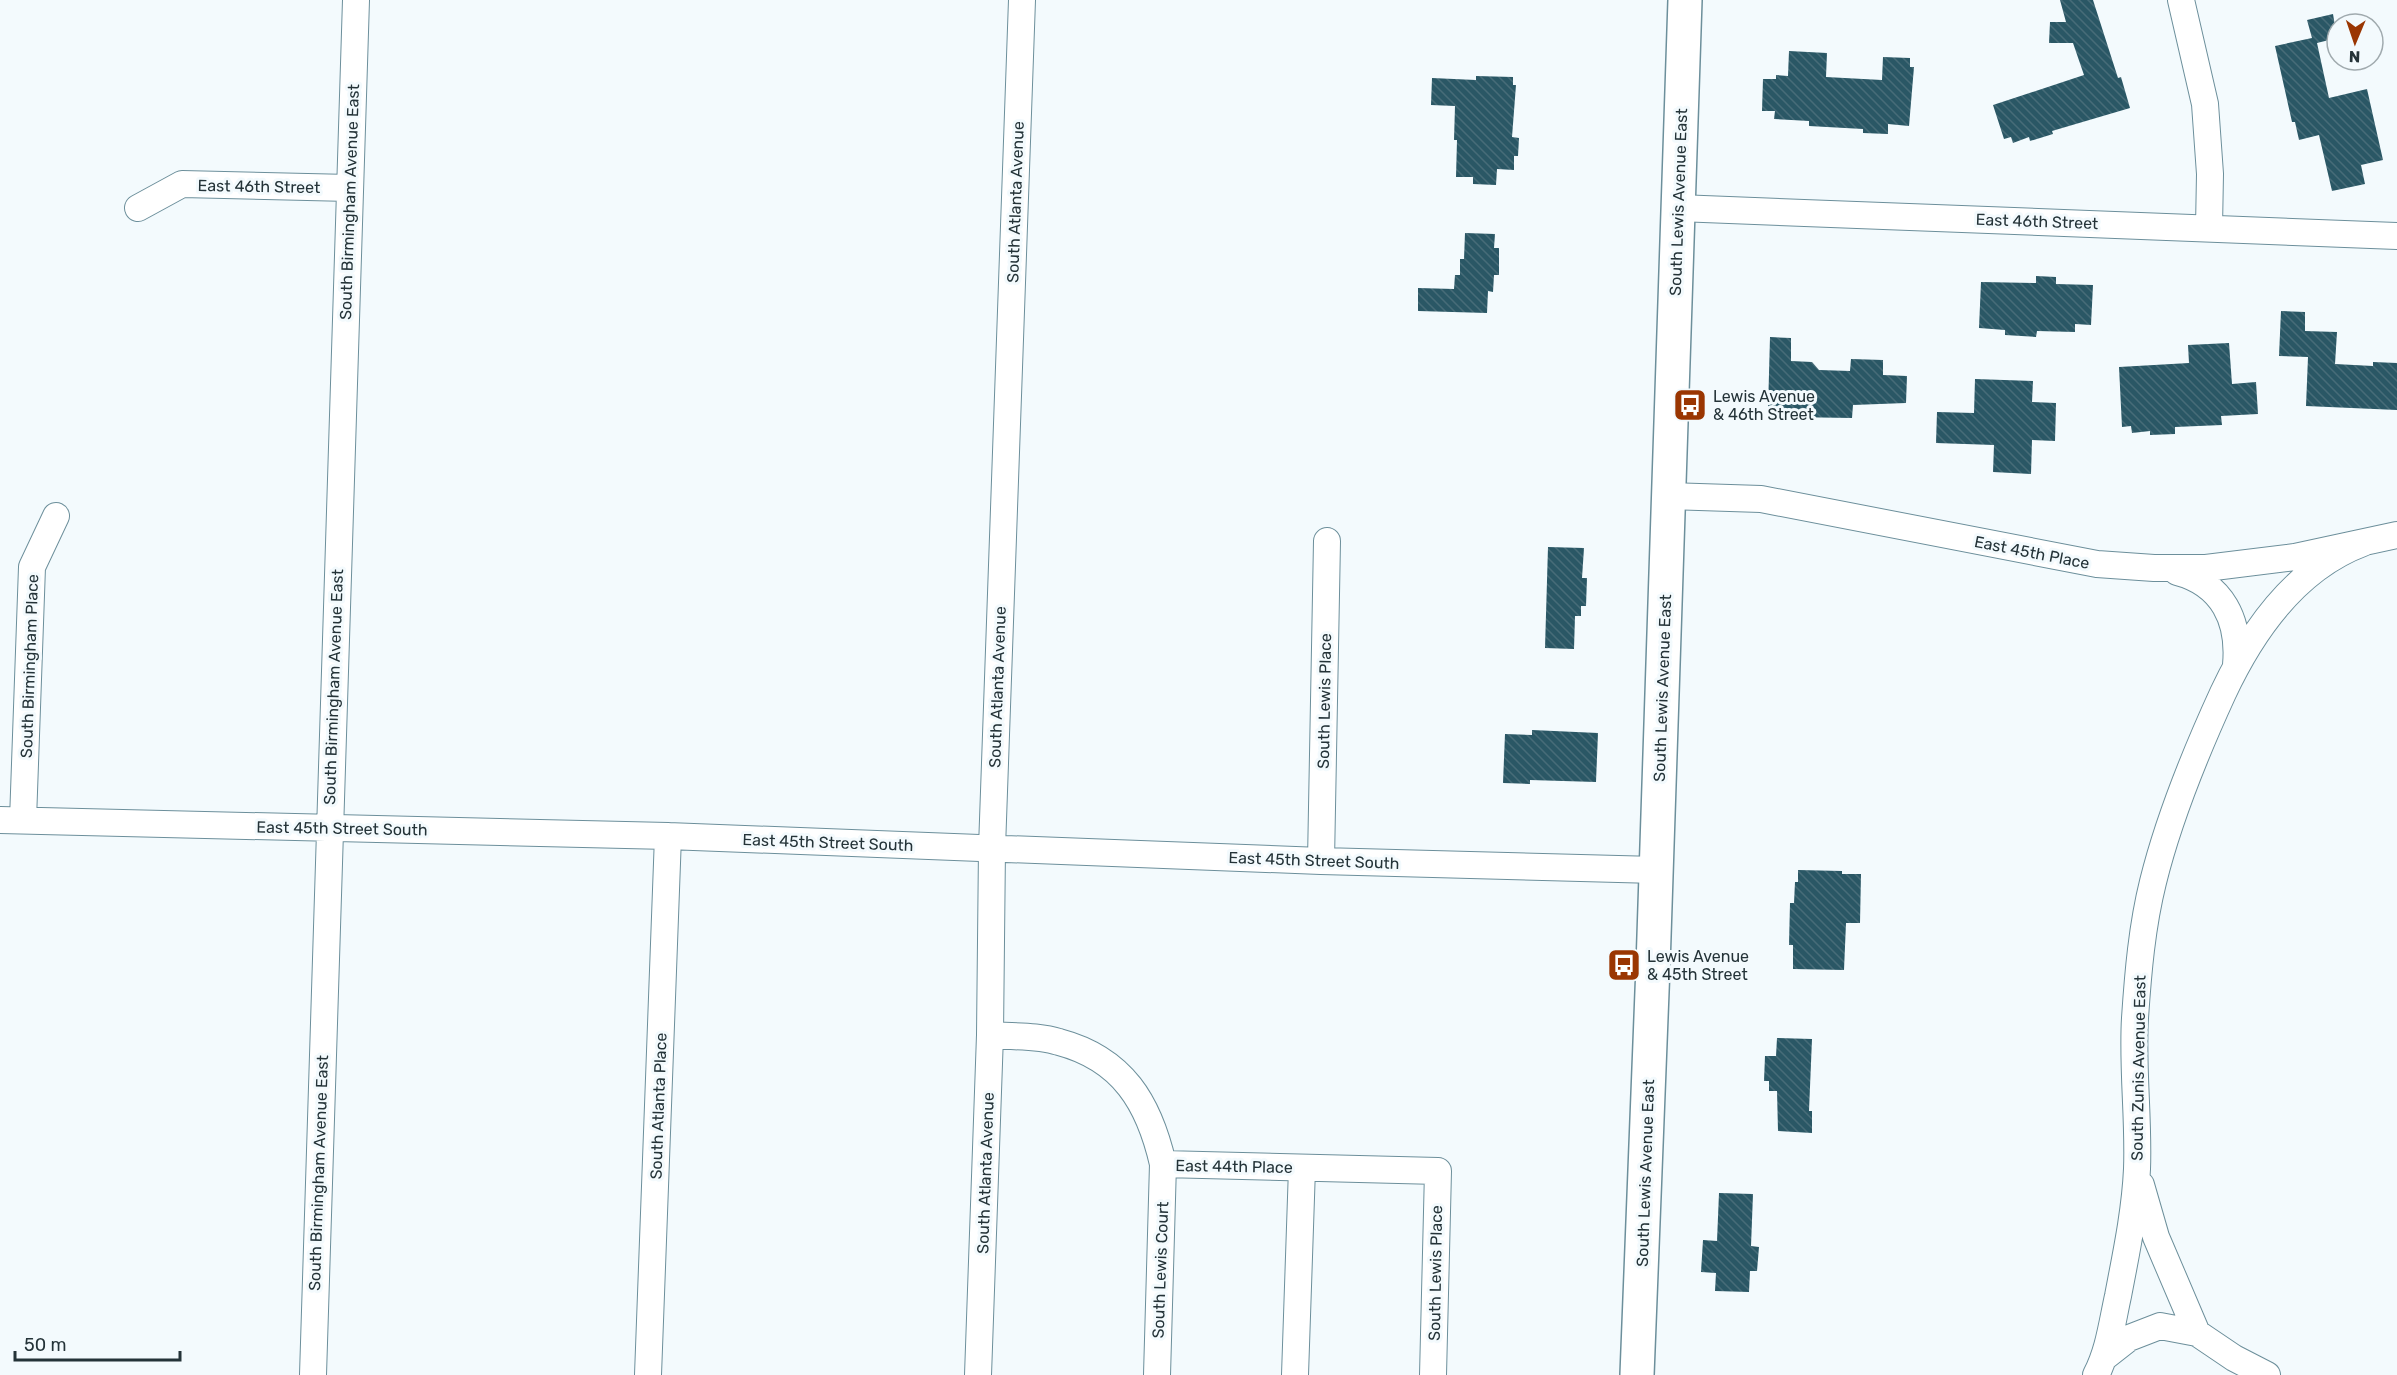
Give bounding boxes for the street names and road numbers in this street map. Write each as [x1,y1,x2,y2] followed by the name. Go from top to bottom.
[336,84,363,320] street label: South Birmingham Avenue East
[1666,108,1691,296] street label: South Lewis Avenue East
[1003,121,1028,283] street label: South Atlanta Avenue
[198,176,320,197] street label: East 46th Street
[1975,210,2099,233] street label: East 46th Street
[1973,532,2091,573] street label: East 45th Place
[320,569,347,805] street label: South Birmingham Avenue East
[17,574,42,758] street label: South Birmingham Place
[1650,594,1675,782] street label: South Lewis Avenue East
[985,606,1010,768] street label: South Atlanta Avenue
[1314,633,1335,769] street label: South Lewis Place
[256,818,428,839] street label: East 45th Street South
[742,830,914,855] street label: East 45th Street South
[1228,848,1400,873] street label: East 45th Street South
[2127,975,2150,1161] street label: South Zunis Avenue East
[646,1032,671,1180] street label: South Atlanta Place
[305,1055,332,1291] street label: South Birmingham Avenue East
[1633,1079,1658,1267] street label: South Lewis Avenue East
[973,1092,998,1254] street label: South Atlanta Avenue
[1175,1156,1293,1177] street label: East 44th Place
[1149,1201,1172,1339] street label: South Lewis Court
[1425,1205,1446,1341] street label: South Lewis Place

